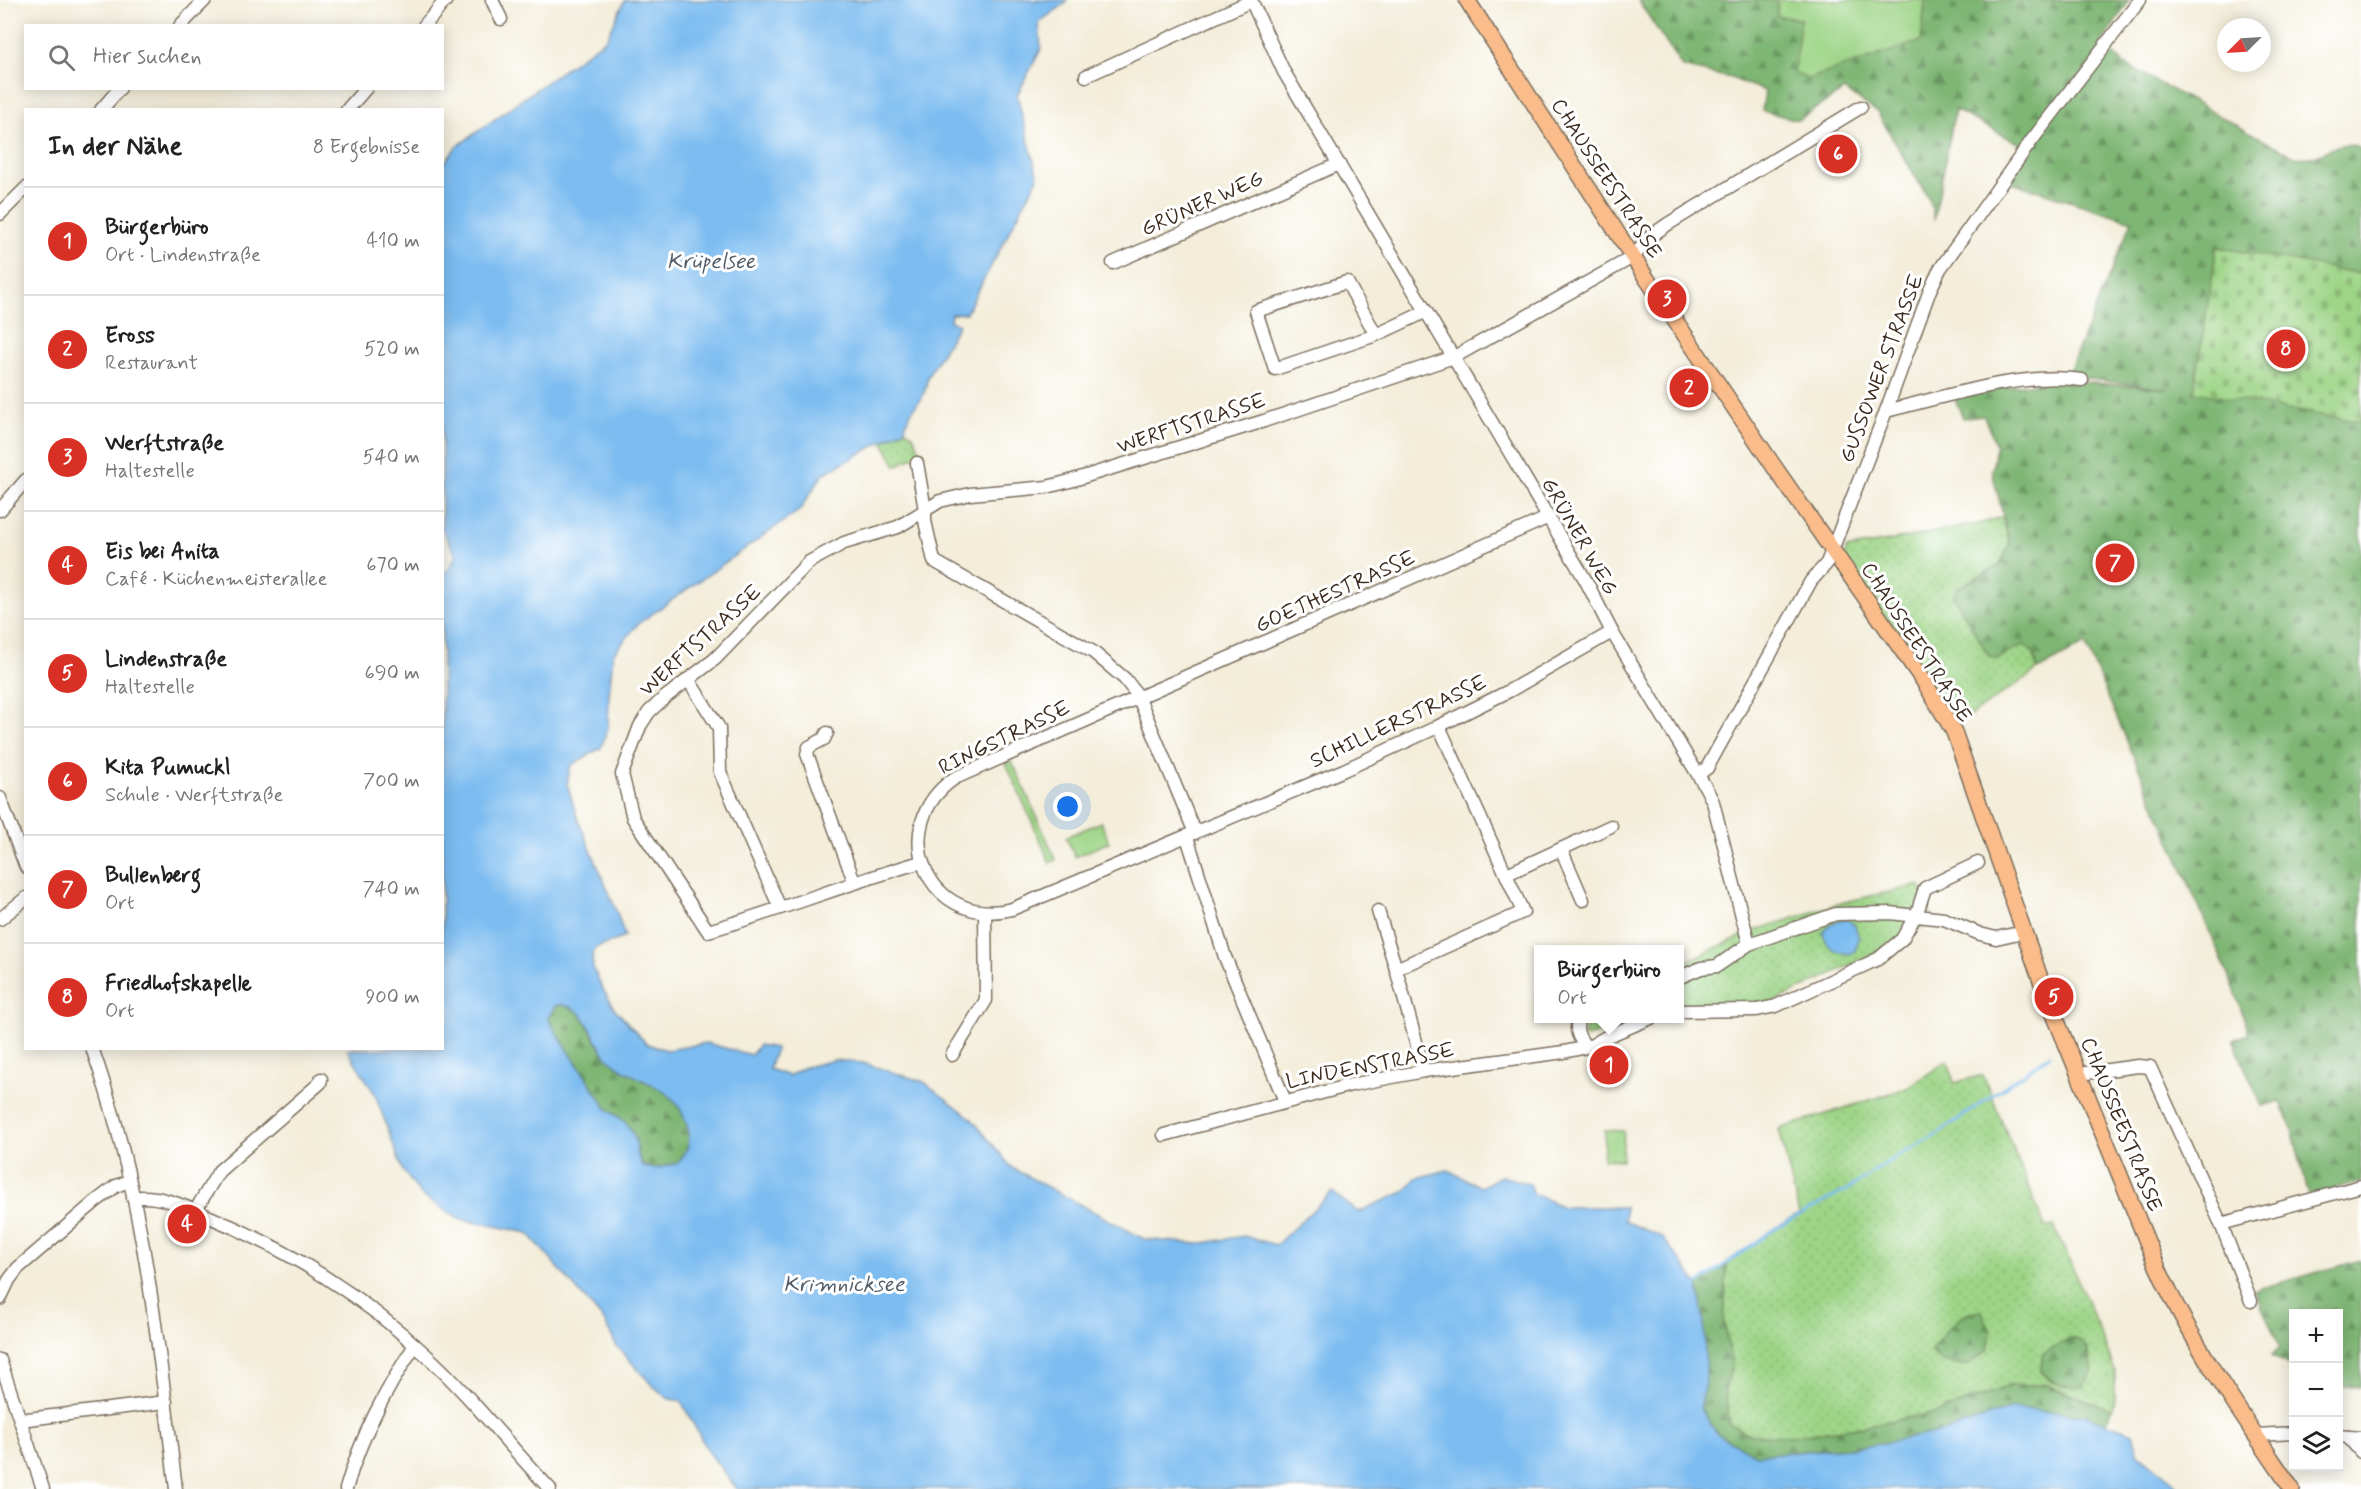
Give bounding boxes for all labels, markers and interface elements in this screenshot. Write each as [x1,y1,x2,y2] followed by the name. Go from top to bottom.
[2217,18,2271,72] north arrow
[24,24,444,90] search box
[45,41,78,74] icon: search
[93,43,202,71] text: Hier suchen
[1544,93,1668,264] street label: CHAUSSEESTRASSE
[48,130,182,164] text: In der Nähe
[1818,132,1858,176] pin: 6
[313,134,420,161] text: 8 Ergebnisse
[1137,164,1268,243] street label: GRÜNER WEG
[105,214,209,242] text: Bürgerbüro
[63,228,72,255] text: 1
[366,228,420,255] text: 410 m
[105,242,261,269] text: Ort · Lindenstraße
[667,248,756,276] water label: Krüpelsee
[1833,270,1931,467] street label: GUSSOWER STRASSE
[1648,276,1686,322] pin: 3
[105,322,155,350] text: Eross
[2266,326,2306,372] pin: 8
[63,336,72,363] text: 2
[364,336,420,363] text: 520 m
[105,350,198,377] text: Restaurant
[1670,366,1708,410] pin: 2
[1113,387,1269,461] street label: WERFTSTRASSE
[105,430,224,458] text: Werftstraße
[63,444,72,471] text: 3
[363,444,420,471] text: 540 m
[105,458,195,485] text: Haltestelle
[1534,473,1624,600] street label: GRÜNER WEG
[105,538,220,566] text: Eis bei Anita
[2096,540,2134,586] pin: 7
[1251,544,1420,640] street label: GOETHESTRASSE
[62,552,73,579] text: 4
[366,552,420,579] text: 670 m
[1854,557,1978,728] street label: CHAUSSEESTRASSE
[105,566,327,593] text: Café · Küchenmeisterallee
[634,578,768,703] street label: WERFTSTRASSE
[105,646,227,674] text: Lindenstraße
[62,660,74,687] text: 5
[365,660,420,687] text: 690 m
[1305,669,1491,775] street label: SCHILLERSTRASSE
[105,674,195,701] text: Haltestelle
[934,694,1075,782] street label: RINGSTRASSE
[105,754,230,782] text: Kita Pumuckl
[62,768,73,795] text: 6
[363,768,420,795] text: 700 m
[105,782,283,809] text: Schule · Werftstraße
[1053,792,1082,821] your location
[105,862,201,890] text: Bullenberg
[61,876,74,903] text: 7
[362,876,420,903] text: 740 m
[105,890,134,917] text: Ort
[1534,945,1684,1023] popup
[1557,957,1661,985] text: Bürgerbüro
[105,970,252,998] text: Friedhofskapelle
[2034,974,2074,1020] pin: 5
[62,984,73,1011] text: 8
[365,984,420,1011] text: 900 m
[1557,985,1587,1012] text: Ort
[105,998,134,1025] text: Ort
[2073,1033,2169,1216] street label: CHAUSSEESTRASSE
[1284,1036,1457,1096] street label: LINDENSTRASSE
[1590,1042,1628,1088] pin: 1
[168,1202,207,1246] pin: 4
[783,1271,906,1299] water label: Krimnicksee
[2289,1309,2343,1471] map controls
[2289,1309,2343,1363] button: +
[2289,1363,2343,1417] button: −
[2289,1417,2343,1471] button: layers

